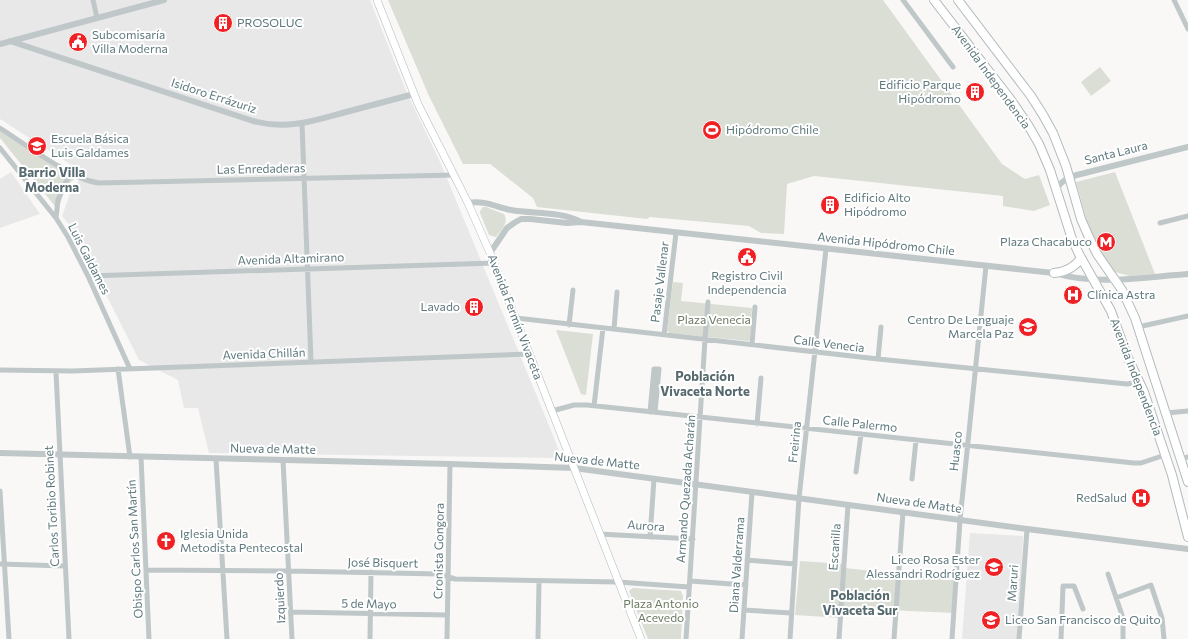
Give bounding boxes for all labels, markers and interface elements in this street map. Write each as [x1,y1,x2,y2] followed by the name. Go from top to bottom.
[212,12,234,34] building icon: PROSOLUC
[237,15,303,29] place label: PROSOLUC
[949,22,1034,131] street label: Avenida Independencia
[92,27,168,55] place label: Subcomisaría Villa Moderna
[67,31,89,53] public building icon: Subcomisaría Villa Moderna
[170,75,259,116] street label: Isidoro Errázuriz
[879,77,961,105] place label: Edificio Parque Hipódromo
[964,81,986,103] building icon: Edificio Parque Hipódromo
[701,119,723,141] sports icon: Hipódromo Chile
[726,122,819,136] place label: Hipódromo Chile
[51,131,129,159] place label: Escuela Básica Luis Galdames
[26,135,48,157] school or university icon: Escuela Básica Luis Galdames
[1083,137,1149,167] street label: Santa Laura
[217,160,305,176] street label: Las Enredaderas
[19,164,86,195] district label: Barrio Villa Moderna
[844,190,911,218] place label: Edificio Alto Hipódromo
[819,194,841,216] building icon: Edificio Alto Hipódromo
[66,221,114,296] street label: Luis Galdames
[817,229,956,257] street label: Avenida Hipódromo Chile
[1095,231,1117,253] metro station icon: Plaza Chacabuco
[1000,234,1092,248] place label: Plaza Chacabuco
[647,240,671,323] street label: Pasaje Vallenar
[736,246,758,268] public building icon: Registro Civil Independencia
[237,249,344,267] street label: Avenida Altamirano
[486,252,546,381] street label: Avenida Fermín Vivaceta
[707,268,787,296] place label: Registro Civil Independencia
[1062,284,1084,306] hospital icon: Clínica Astra
[1087,287,1155,301] place label: Clínica Astra
[463,296,485,318] building icon: Lavado
[421,299,460,313] place label: Lavado
[677,312,751,326] park label: Plaza Venecia
[907,312,1014,340] place label: Centro De Lenguaje Marcela Paz
[1017,316,1039,338] school or university icon: Centro De Lenguaje Marcela Paz
[1108,316,1166,437] street label: Avenida Independencia
[793,332,865,354] street label: Calle Venecia
[222,345,306,361] street label: Avenida Chillán
[660,368,750,399] district label: Población Vivaceta Norte
[822,412,898,434] street label: Calle Palermo
[673,414,697,564] street label: Armando Quezada Acharán
[785,420,803,463] street label: Freirina
[946,430,964,472] street label: Huasco
[230,440,316,456] street label: Nueva de Matte
[41,445,61,567] street label: Carlos Toribio Robinet
[554,449,641,471] street label: Nueva de Matte
[123,479,145,619] street label: Obispo Carlos San Martín
[1130,487,1152,509] hospital icon: RedSalud
[876,489,963,515] street label: Nueva de Matte
[1076,490,1127,504] place label: RedSalud
[430,503,446,599] street label: Cronista Gongora
[726,516,746,613] street label: Diana Valderrama
[627,517,665,533] street label: Aurora
[825,523,843,571] street label: Escanilla
[180,526,303,554] place label: Iglesia Unida Metodista Pentecostal
[155,530,177,552] church icon: Iglesia Unida Metodista Pentecostal
[866,552,980,580] place label: Liceo Rosa Ester Alessandri Rodríguez
[348,554,419,571] street label: José Bisquert
[983,556,1005,578] school or university icon: Liceo Rosa Ester Alessandri Rodríguez
[1004,564,1020,602] street label: Maruri
[271,572,287,624] street label: Izquierdo
[822,587,898,618] district label: Población Vivaceta Sur
[341,596,397,610] street label: 5 de Mayo
[623,596,699,624] park label: Plaza Antonio Acevedo
[980,609,1002,631] school or university icon: Liceo San Francisco de Quito
[1005,612,1161,626] place label: Liceo San Francisco de Quito

